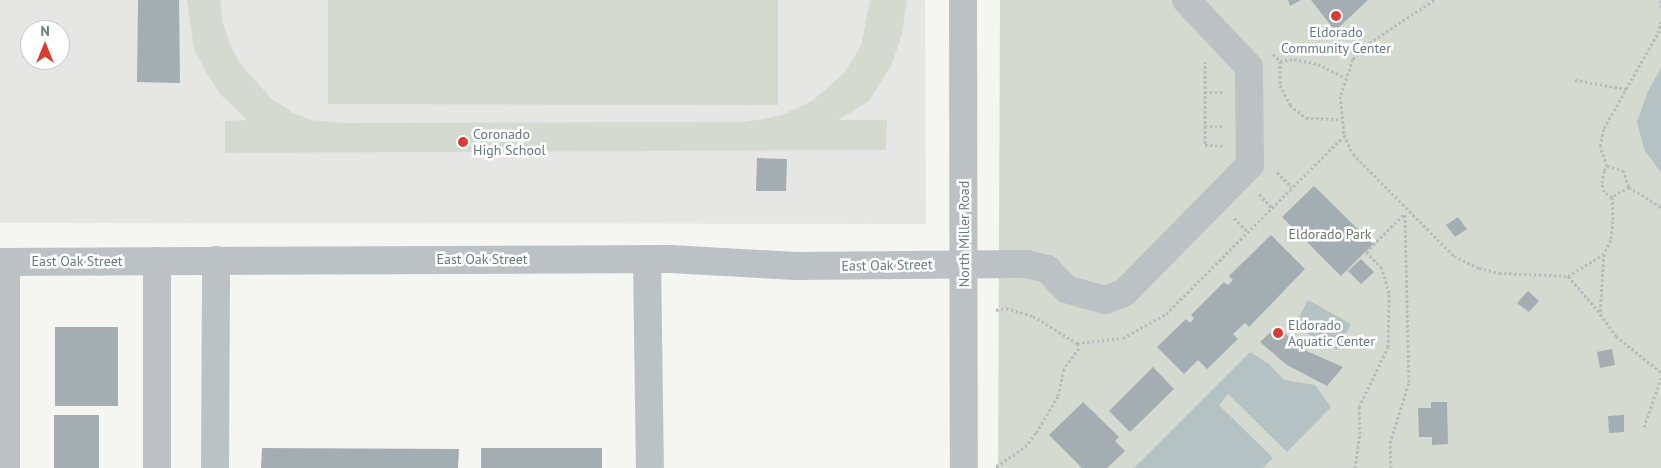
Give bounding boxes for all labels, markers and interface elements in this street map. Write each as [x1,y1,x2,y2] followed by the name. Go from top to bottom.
[1330,10,1342,22] marker: Eldorado Community Center
[20,20,70,70] north arrow
[40,22,50,40] text: N
[1281,24,1391,56] place label: Eldorado Community Center
[473,126,546,158] place label: Coronado High School
[457,136,469,148] marker: Coronado High School
[956,181,972,287] street label: North Miller Road
[1289,226,1371,242] park label: Eldorado Park
[436,251,528,267] street label: East Oak Street
[31,253,123,269] street label: East Oak Street
[841,256,933,274] street label: East Oak Street
[1288,317,1375,350] place label: Eldorado Aquatic Center
[1272,327,1284,339] marker: Eldorado Aquatic Center

